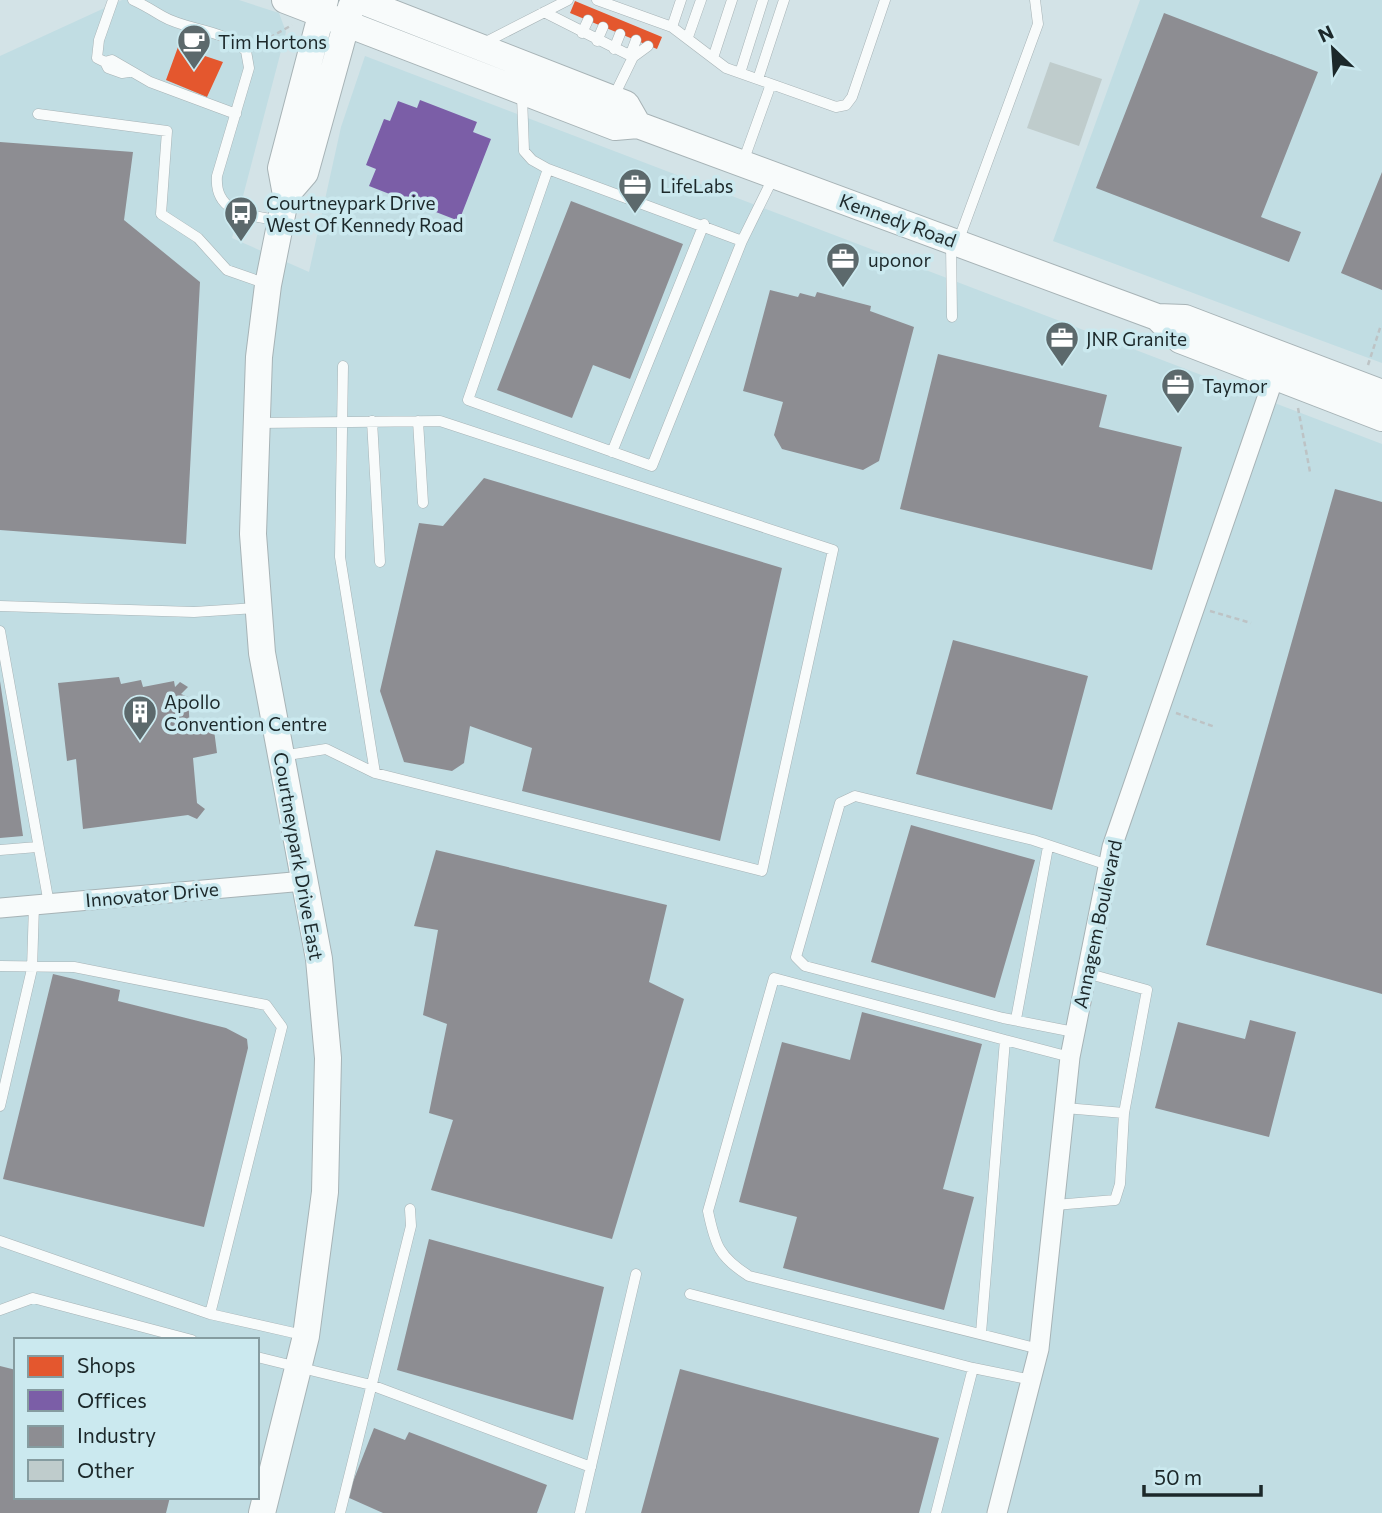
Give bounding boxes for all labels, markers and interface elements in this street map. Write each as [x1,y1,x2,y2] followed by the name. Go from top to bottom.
[1298,14,1368,84] north arrow
[1314,20,1337,47] text: N
[175,22,213,71] cafe icon: Tim Hortons
[218,30,327,53] place label: Tim Hortons
[616,166,654,215] office icon: LifeLabs
[660,174,733,197] place label: LifeLabs
[836,188,960,252] street label: Kennedy Road
[266,191,463,236] place label: Courtneypark Drive West Of Kennedy Road
[222,194,260,243] bus stop icon: Courtneypark Drive West Of Kennedy Road
[824,240,862,289] office icon: uponor
[868,248,931,271] place label: uponor
[1043,319,1081,368] office icon: JNR Granite
[1086,327,1187,350] place label: JNR Granite
[1159,366,1197,415] office icon: Taymor
[1202,374,1268,397] place label: Taymor
[164,690,327,735] place label: Apollo Convention Centre
[121,693,159,742] building icon: Apollo Convention Centre
[269,750,329,962] street label: Courtneypark Drive East
[1068,838,1126,1010] street label: Annagem Boulevard
[84,877,220,911] street label: Innovator Drive
[14,1338,259,1499] legend
[77,1352,136,1377] text: Shops
[77,1387,147,1412] text: Offices
[77,1422,156,1447] text: Industry
[1144,1454,1261,1498] scale bar
[77,1457,134,1482] text: Other
[1154,1464,1202,1489] text: 50 m

